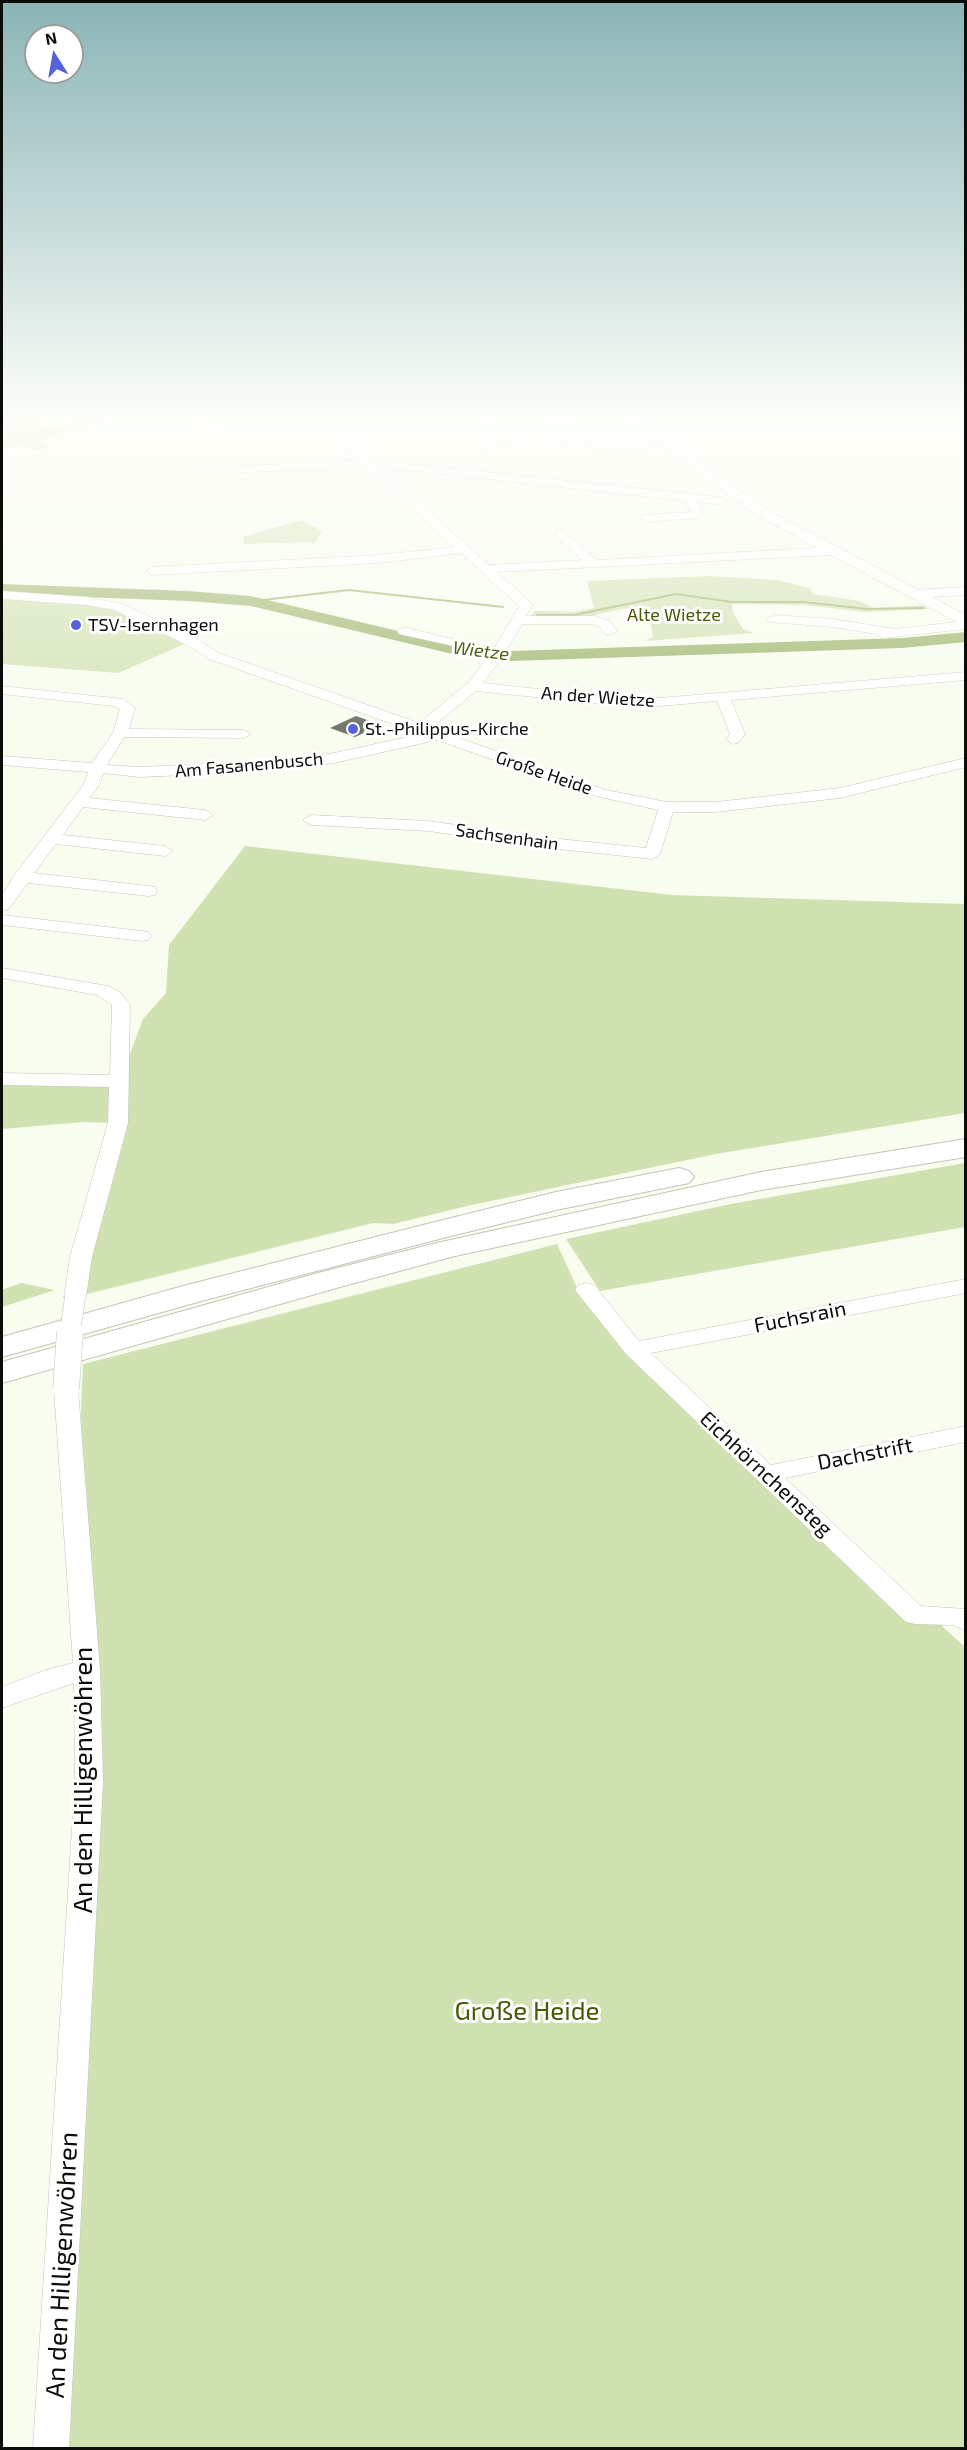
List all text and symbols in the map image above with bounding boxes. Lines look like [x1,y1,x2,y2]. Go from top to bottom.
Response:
north arrow [24,24,84,84]
text: N [43,27,58,48]
park label: Alte Wietze [627,604,721,626]
place label: TSV-Isernhagen [88,614,219,636]
marker: TSV-Isernhagen [69,618,83,632]
water label: Wietze [452,637,510,665]
street label: An der Wietze [541,682,655,712]
place label: St.-Philippus-Kirche [365,718,529,740]
marker: St.-Philippus-Kirche [346,722,360,736]
street label: Große Heide [493,746,595,800]
street label: Am Fasanenbusch [174,748,324,782]
street label: Sachsenhain [454,819,560,855]
street label: Fuchsrain [752,1296,848,1338]
street label: Eichhörnchensteg [695,1406,837,1542]
street label: Dachstrift [815,1432,915,1476]
street label: An den Hilligenwöhren [67,1647,99,1913]
park label: Große Heide [454,1995,600,2027]
street label: An den Hilligenwöhren [39,2131,85,2399]

